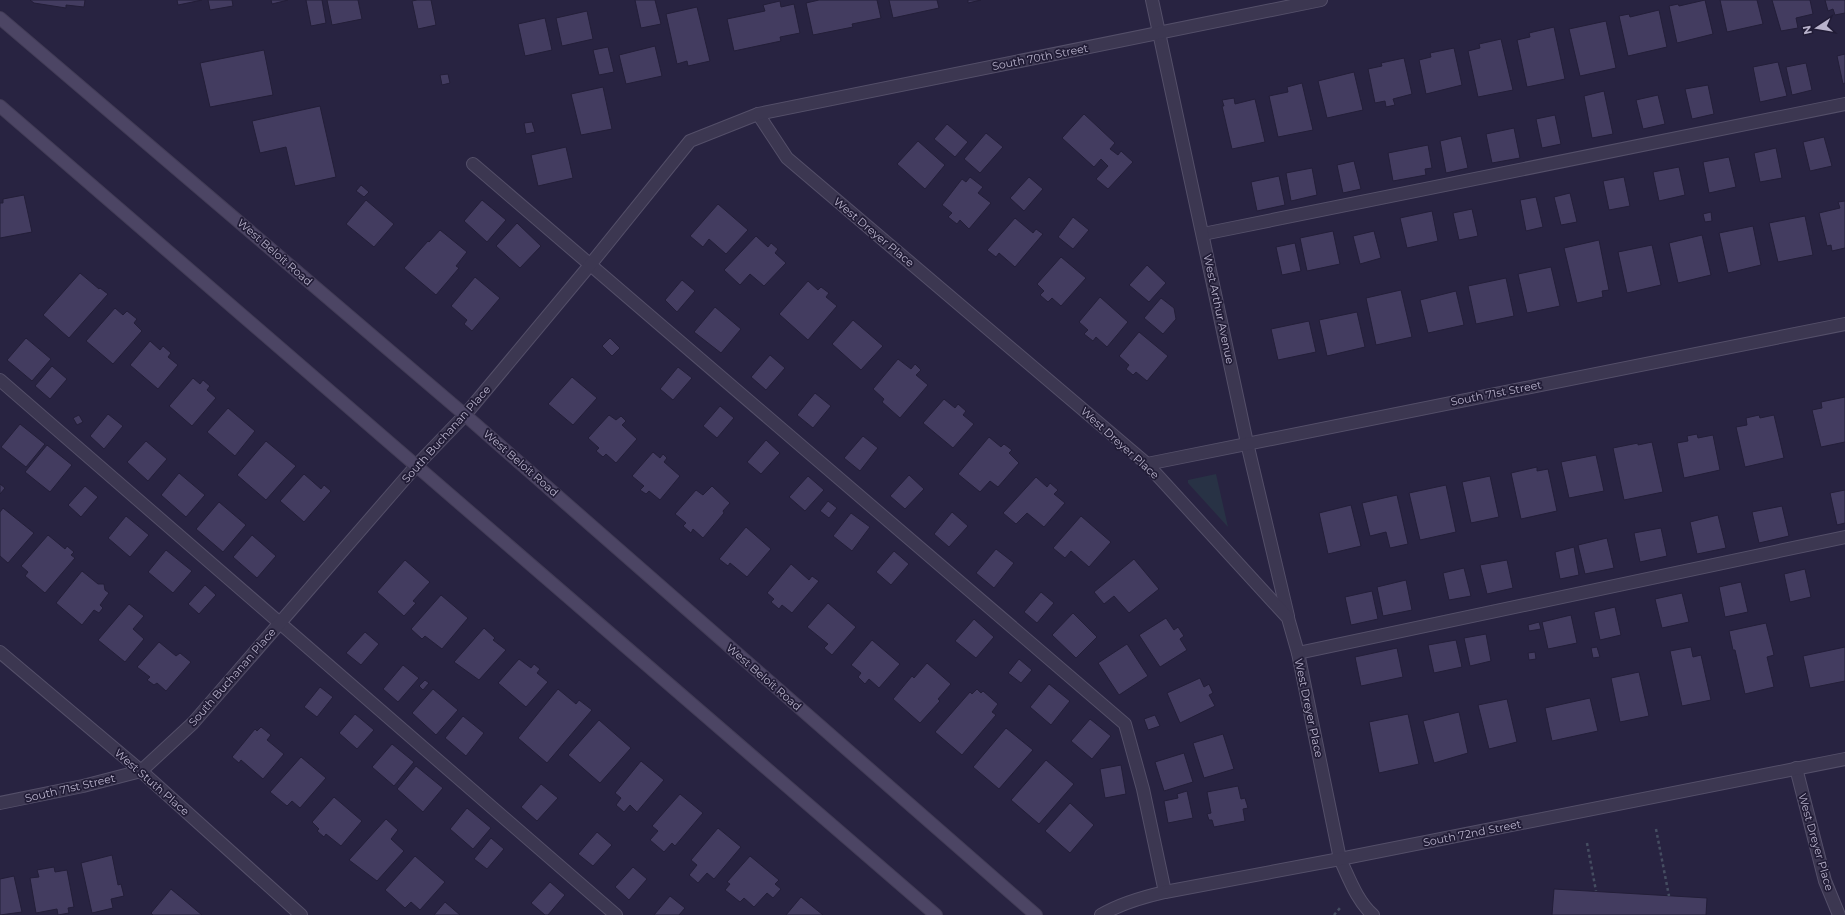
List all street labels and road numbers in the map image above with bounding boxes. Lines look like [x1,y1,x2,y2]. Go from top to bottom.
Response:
street label: South 70th Street [991,41,1090,73]
street label: West Dreyer Place [831,194,917,270]
street label: West Beloit Road [235,216,315,288]
street label: West Arthur Avenue [1201,253,1238,365]
street label: South 71st Street [1449,377,1543,409]
street label: South Buchanan Place [399,382,494,485]
street label: West Dreyer Place [1078,404,1162,482]
street label: West Beloit Road [481,427,561,499]
street label: South Buchanan Place [185,625,279,729]
street label: West Beloit Road [724,641,804,713]
street label: West Dreyer Place [1292,657,1326,759]
street label: West Stuth Place [112,746,193,818]
street label: South 71st Street [23,771,117,805]
street label: West Dreyer Place [1795,792,1837,893]
street label: South 72nd Street [1422,817,1523,849]

